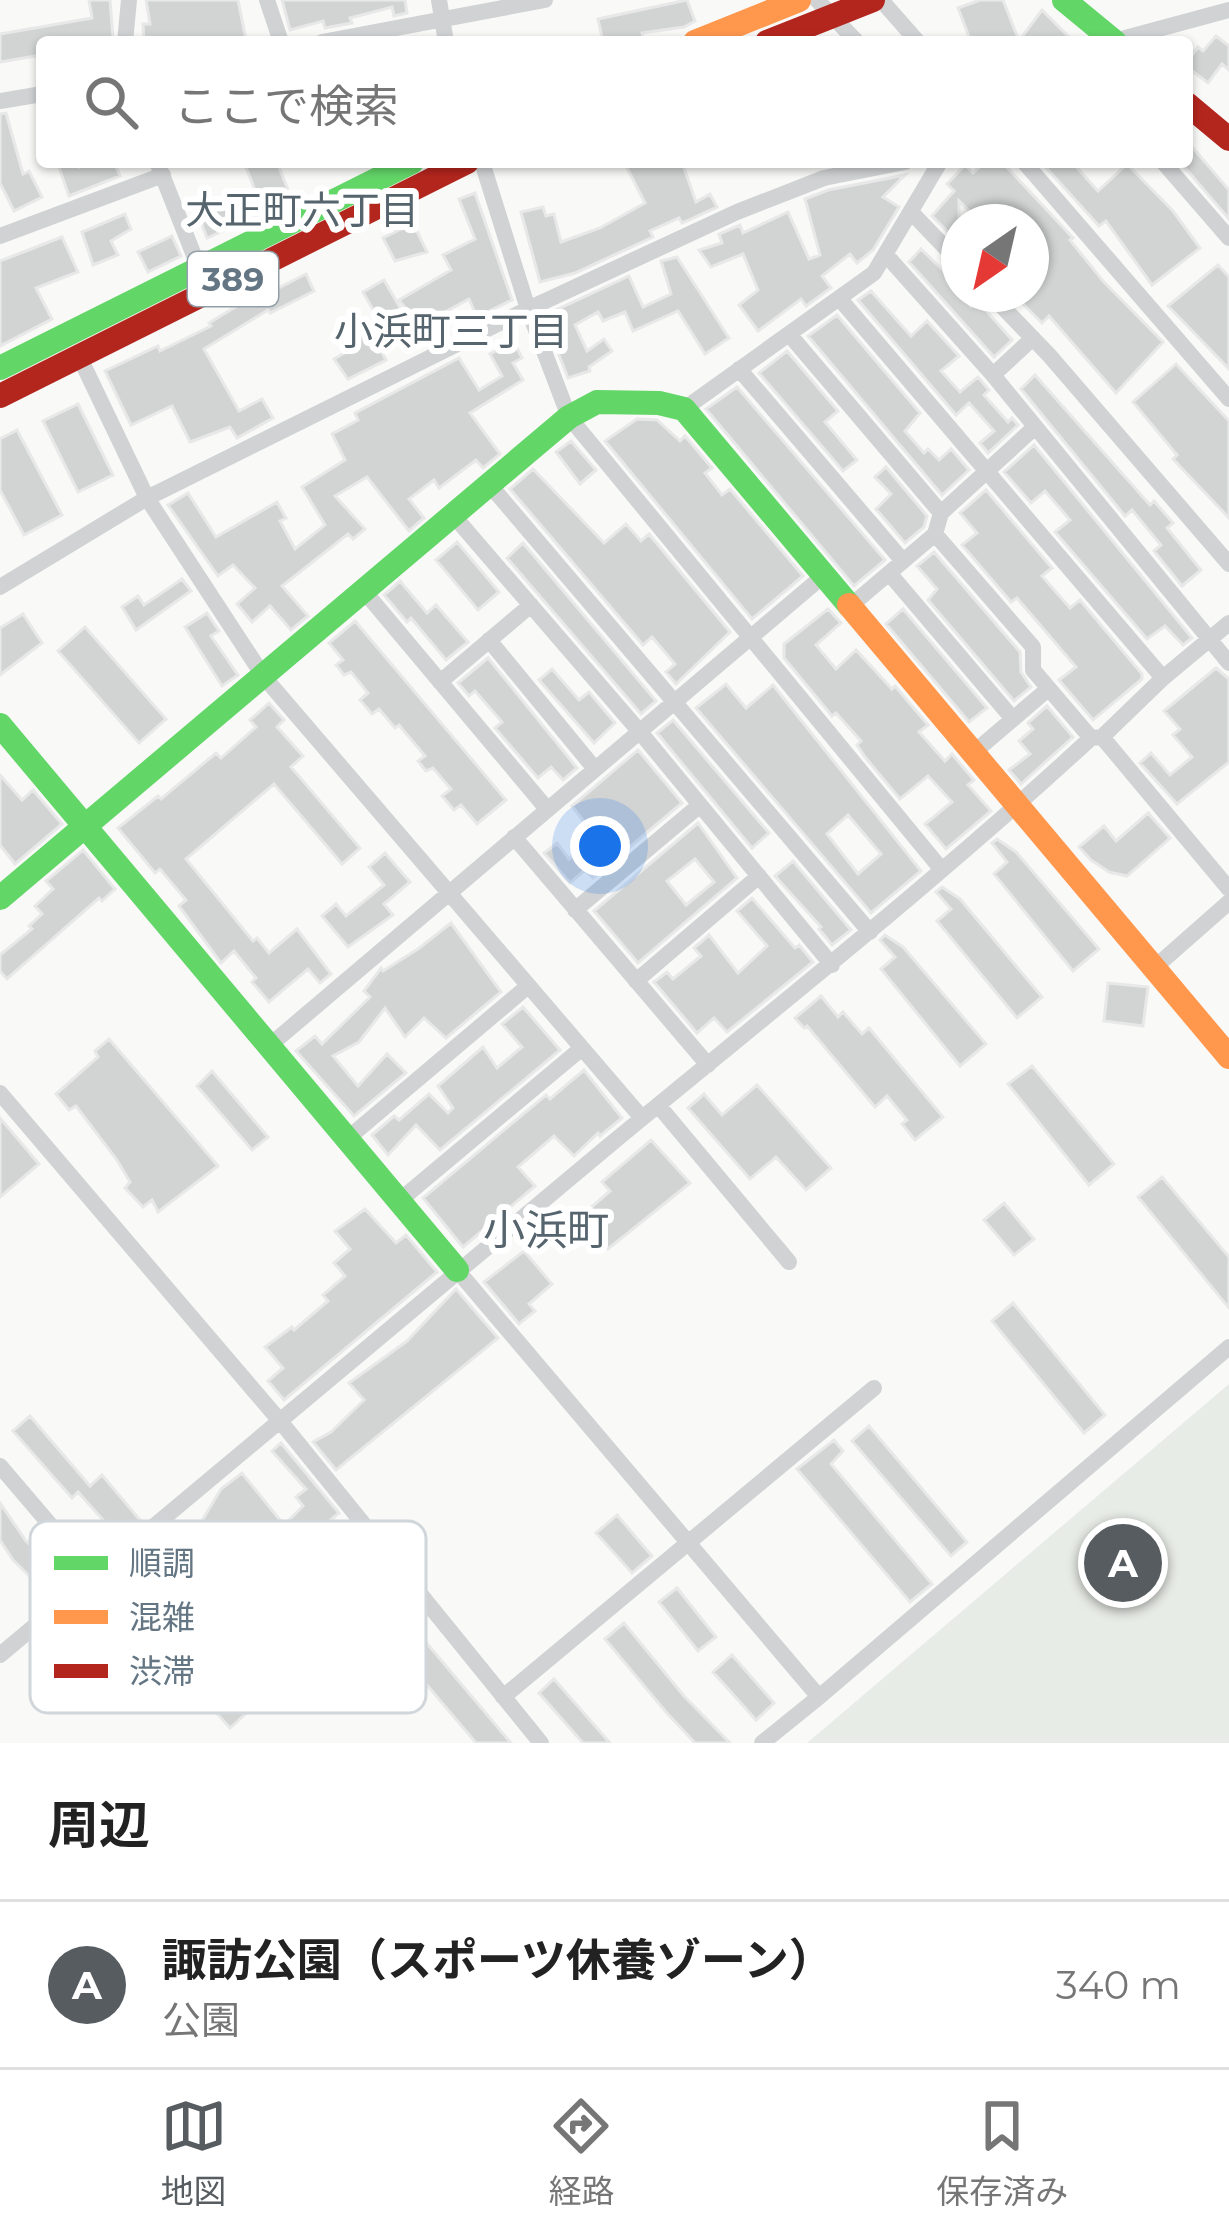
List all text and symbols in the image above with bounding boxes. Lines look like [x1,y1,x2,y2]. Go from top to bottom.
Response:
search box [36,36,1193,168]
icon: search [78,69,144,135]
text: ここで検索 [174,78,399,133]
district label: 大正町六丁目 [185,186,419,234]
north arrow [941,204,1049,312]
road number: 389 [188,252,278,306]
district label: 小浜町三丁目 [334,307,568,355]
your location [570,816,630,876]
district label: 小浜町 [483,1204,609,1256]
pin: A [1084,1518,1162,1608]
legend [30,1521,426,1713]
text: 順調 [129,1543,195,1583]
text: 混雑 [129,1597,195,1637]
text: 渋滞 [129,1651,195,1691]
text: 周辺 [48,1794,150,1856]
text: 諏訪公園（スポーツ休養ゾーン） [162,1932,834,1987]
text: A [72,1961,102,2009]
text: 340 m [1056,1961,1181,2009]
text: 公園 [162,1996,240,2044]
tab: 地図 [161,2093,227,2213]
tab: 経路 [548,2093,614,2213]
tab: 保存済み [936,2093,1068,2213]

